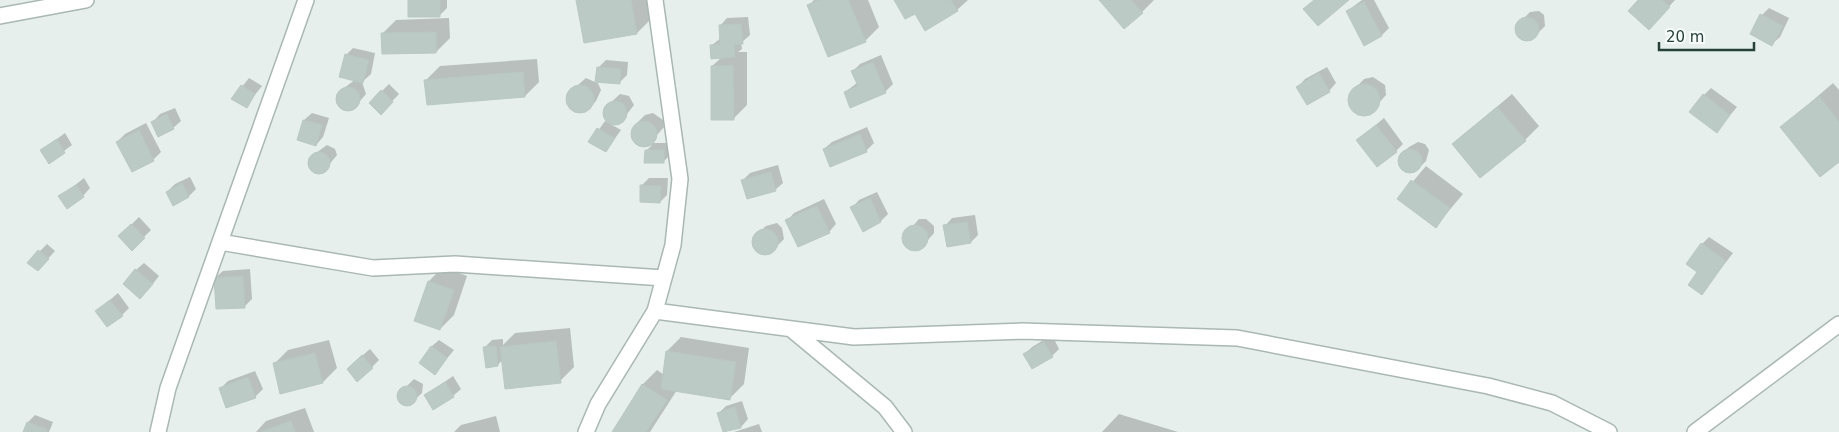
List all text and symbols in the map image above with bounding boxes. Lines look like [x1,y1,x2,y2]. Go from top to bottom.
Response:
scale bar [1659,20,1754,52]
text: 20 m [1666,28,1704,46]

